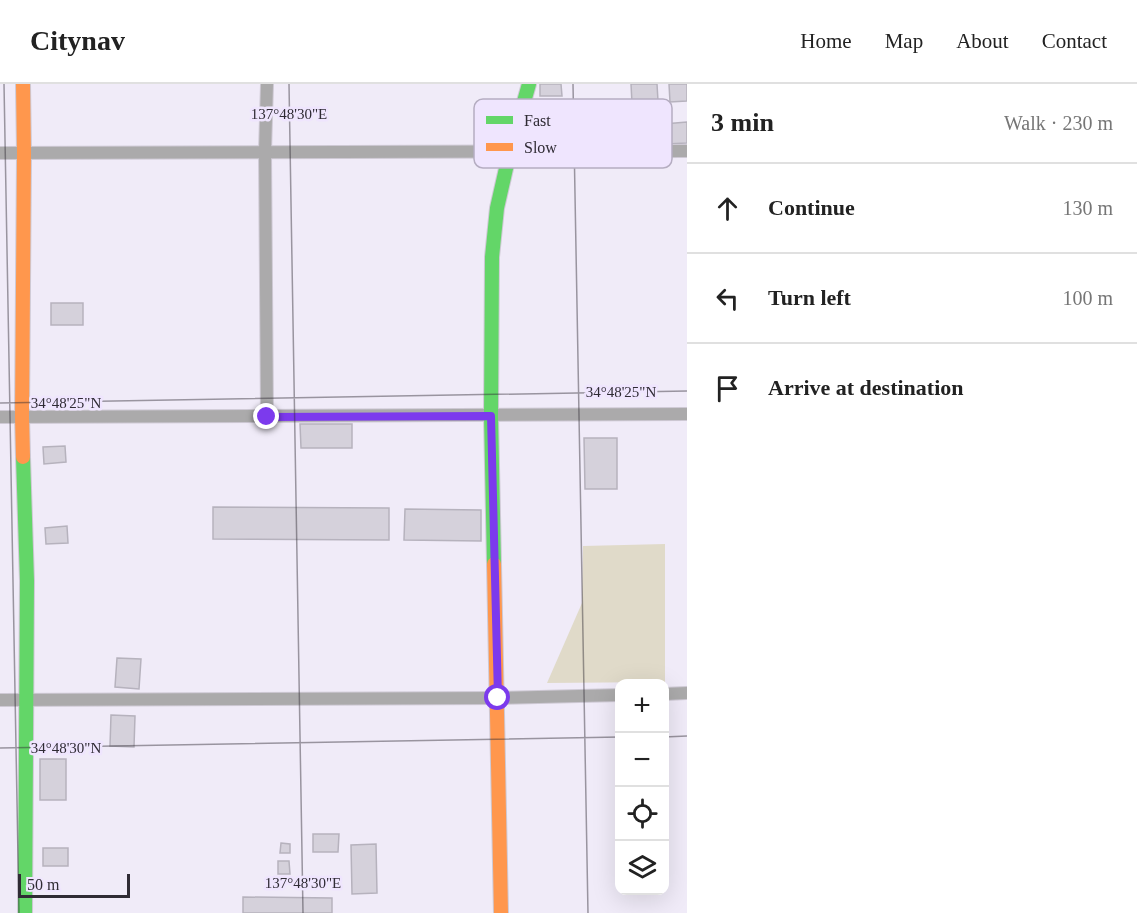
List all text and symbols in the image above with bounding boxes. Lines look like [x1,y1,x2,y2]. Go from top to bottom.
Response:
text: Citynav [30,25,125,56]
text: Home [800,29,852,53]
text: Map [885,29,923,53]
text: About [956,29,1009,53]
text: Contact [1042,29,1107,53]
legend [474,99,672,168]
text: 137°48'30"E [251,106,327,122]
text: 3 min [711,108,774,137]
text: Fast [524,112,551,129]
text: Walk · 230 m [1004,112,1113,134]
text: Slow [524,139,557,156]
icon: ahead [711,192,744,225]
text: Continue [768,195,855,220]
text: 130 m [1062,197,1113,219]
icon: left [711,282,744,315]
text: Turn left [768,285,851,310]
text: 100 m [1062,287,1113,309]
icon: arrive [711,372,744,405]
text: Arrive at destination [768,375,964,400]
text: 34°48'25"N [586,384,656,400]
text: 34°48'25"N [31,395,101,411]
route end [253,403,279,429]
map controls [615,679,669,895]
button: + [615,679,669,733]
route start [484,684,510,710]
button: − [615,733,669,787]
text: 34°48'30"N [31,740,101,756]
button: locate [615,787,669,841]
button: layers [615,841,669,895]
scale bar [18,871,130,898]
text: 137°48'30"E [265,875,341,891]
text: 50 m [27,876,59,893]

